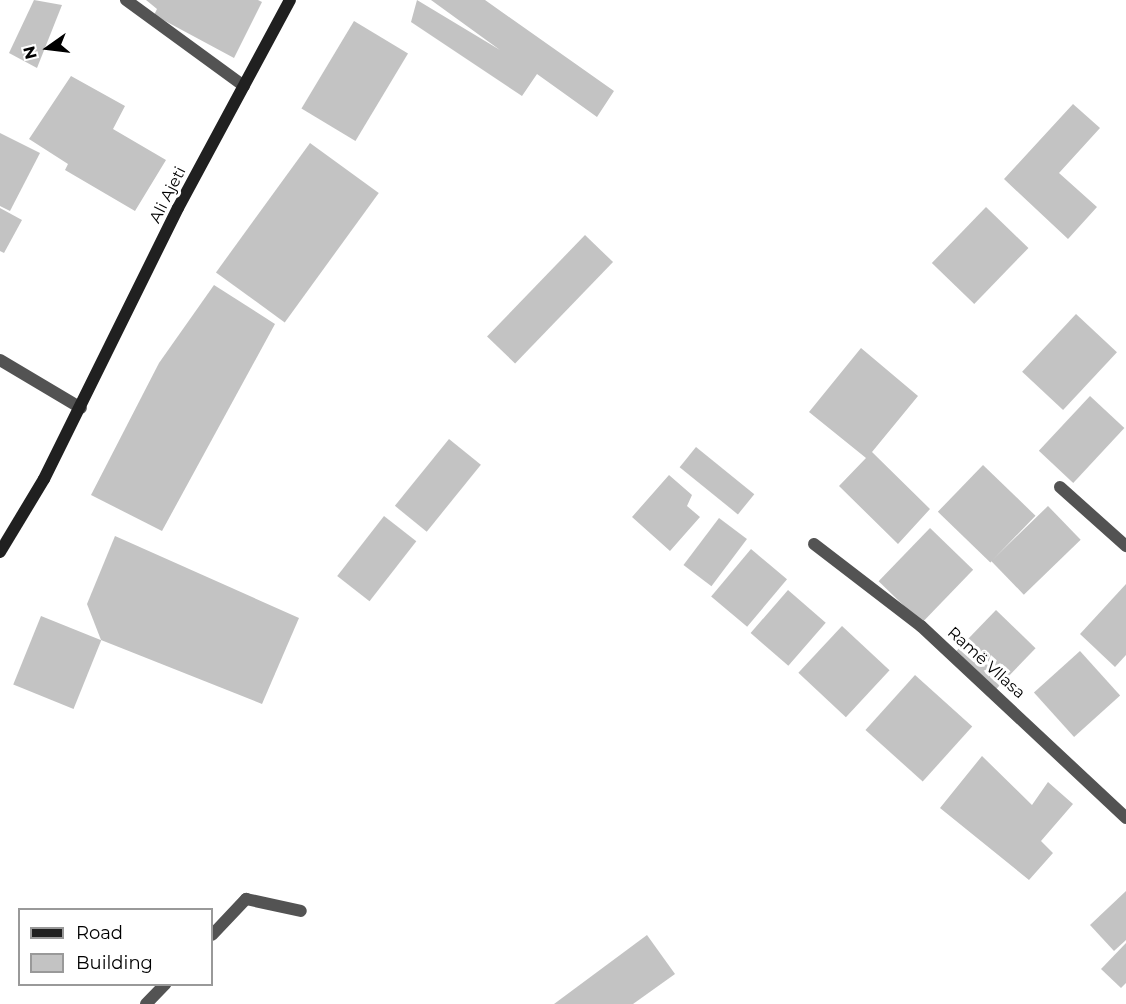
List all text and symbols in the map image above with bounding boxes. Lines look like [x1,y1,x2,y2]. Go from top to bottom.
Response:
north arrow [18,18,78,78]
text: N [19,44,41,61]
street label: Ali Ajeti [146,164,190,226]
street label: Ramë Vllasa [943,623,1029,703]
legend [18,908,213,986]
text: Road [76,922,123,944]
text: Building [76,952,153,974]

